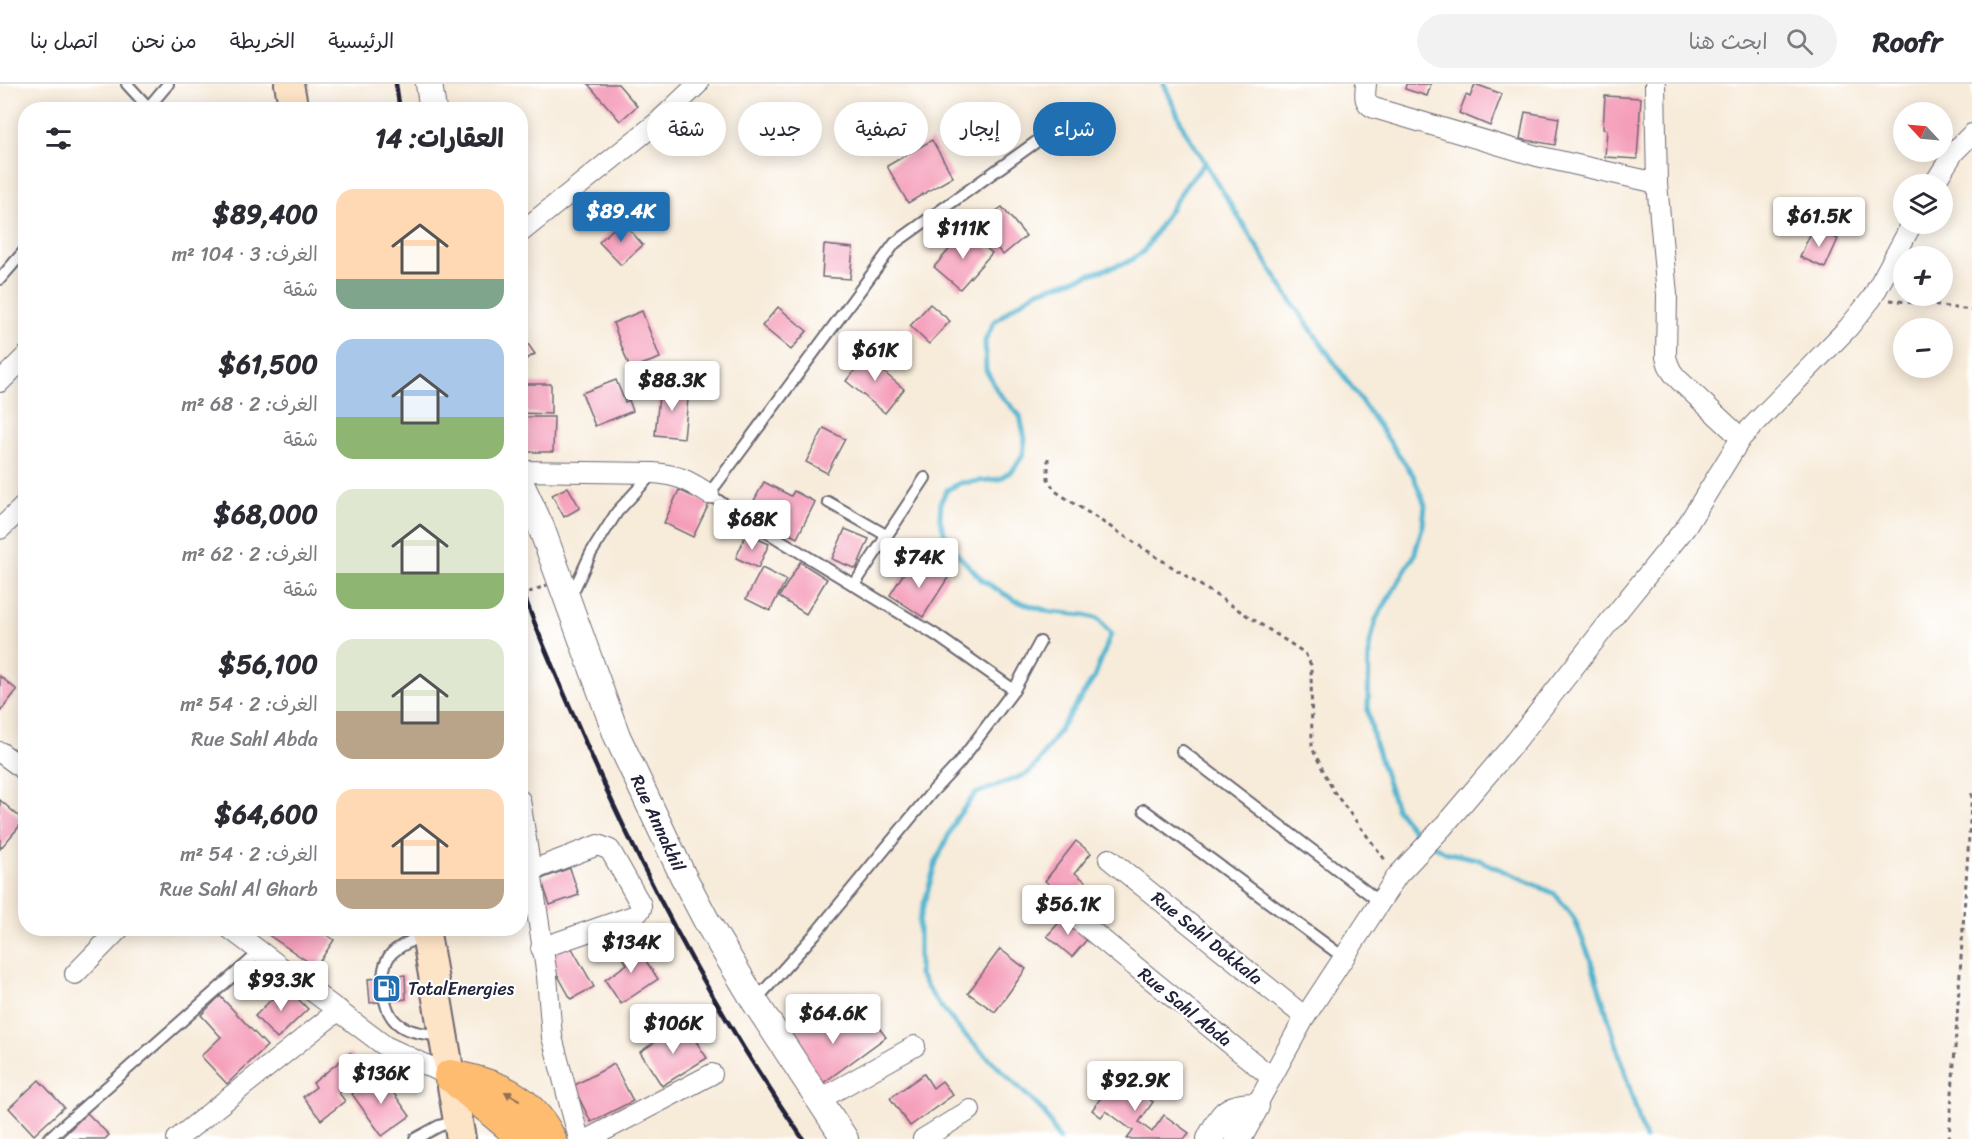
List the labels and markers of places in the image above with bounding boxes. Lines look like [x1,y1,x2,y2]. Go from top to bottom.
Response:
pin: $89.4K [572,192,670,243]
pin: $61.5K [1770,197,1868,248]
pin: $111K [921,209,1005,260]
pin: $61K [839,331,911,382]
pin: $88.3K [623,361,721,412]
pin: $68K [716,500,788,551]
pin: $74K [883,538,955,589]
pin: $56.1K [1019,885,1117,936]
pin: $134K [589,923,673,974]
pin: $93.3K [232,961,330,1012]
fuel station icon: TotalEnergies [371,973,403,1005]
place label: TotalEnergies [408,973,515,1005]
pin: $64.6K [784,994,882,1045]
pin: $106K [631,1004,715,1055]
pin: $136K [339,1054,423,1105]
pin: $92.9K [1086,1061,1184,1112]

